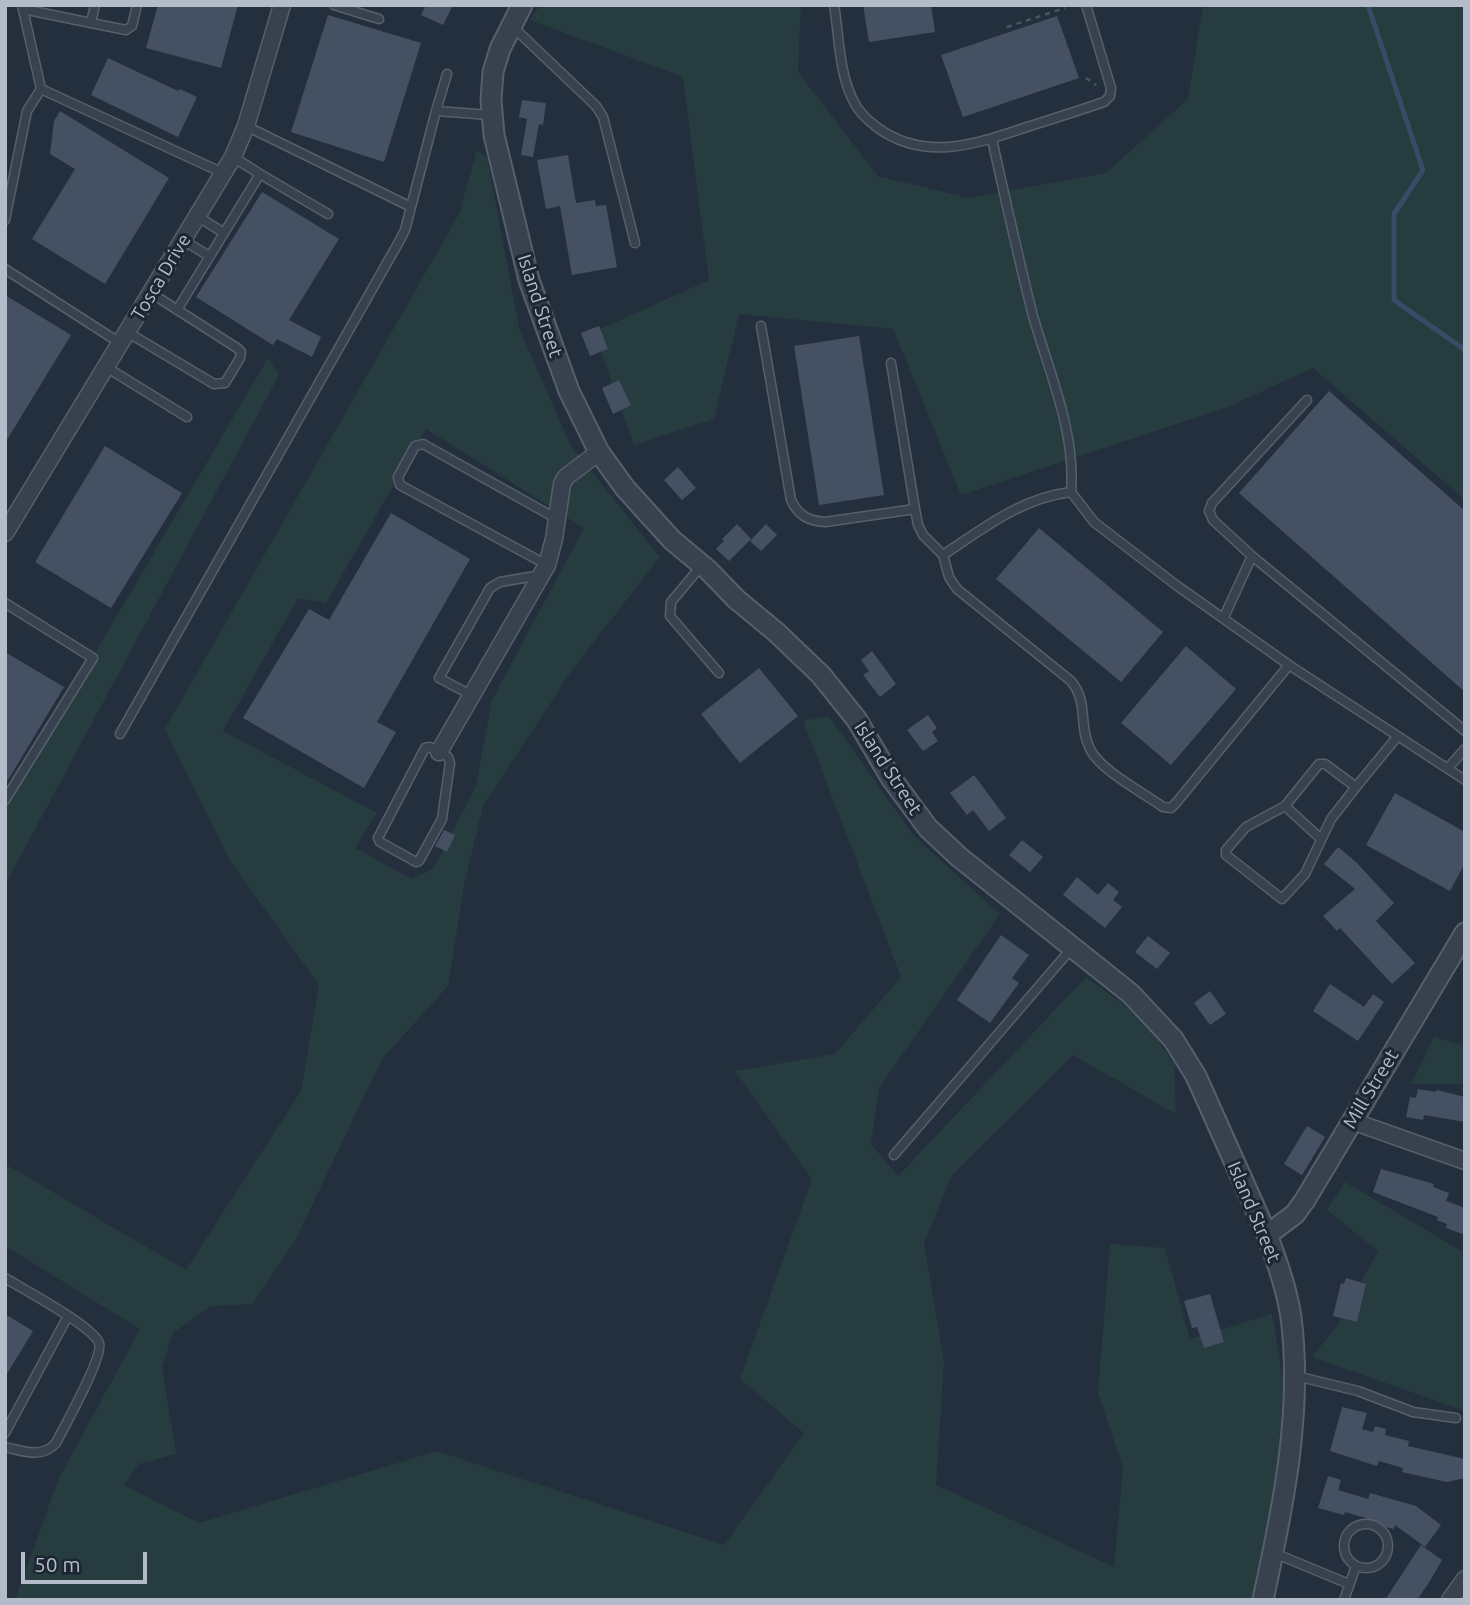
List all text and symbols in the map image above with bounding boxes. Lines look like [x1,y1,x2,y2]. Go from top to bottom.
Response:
street label: Tosca Drive [126,230,196,324]
street label: Island Street [513,251,567,361]
street label: Island Street [849,717,927,819]
street label: Mill Street [1338,1045,1404,1133]
street label: Island Street [1223,1158,1285,1266]
scale bar [24,1538,150,1582]
text: 50 m [34,1552,81,1576]

